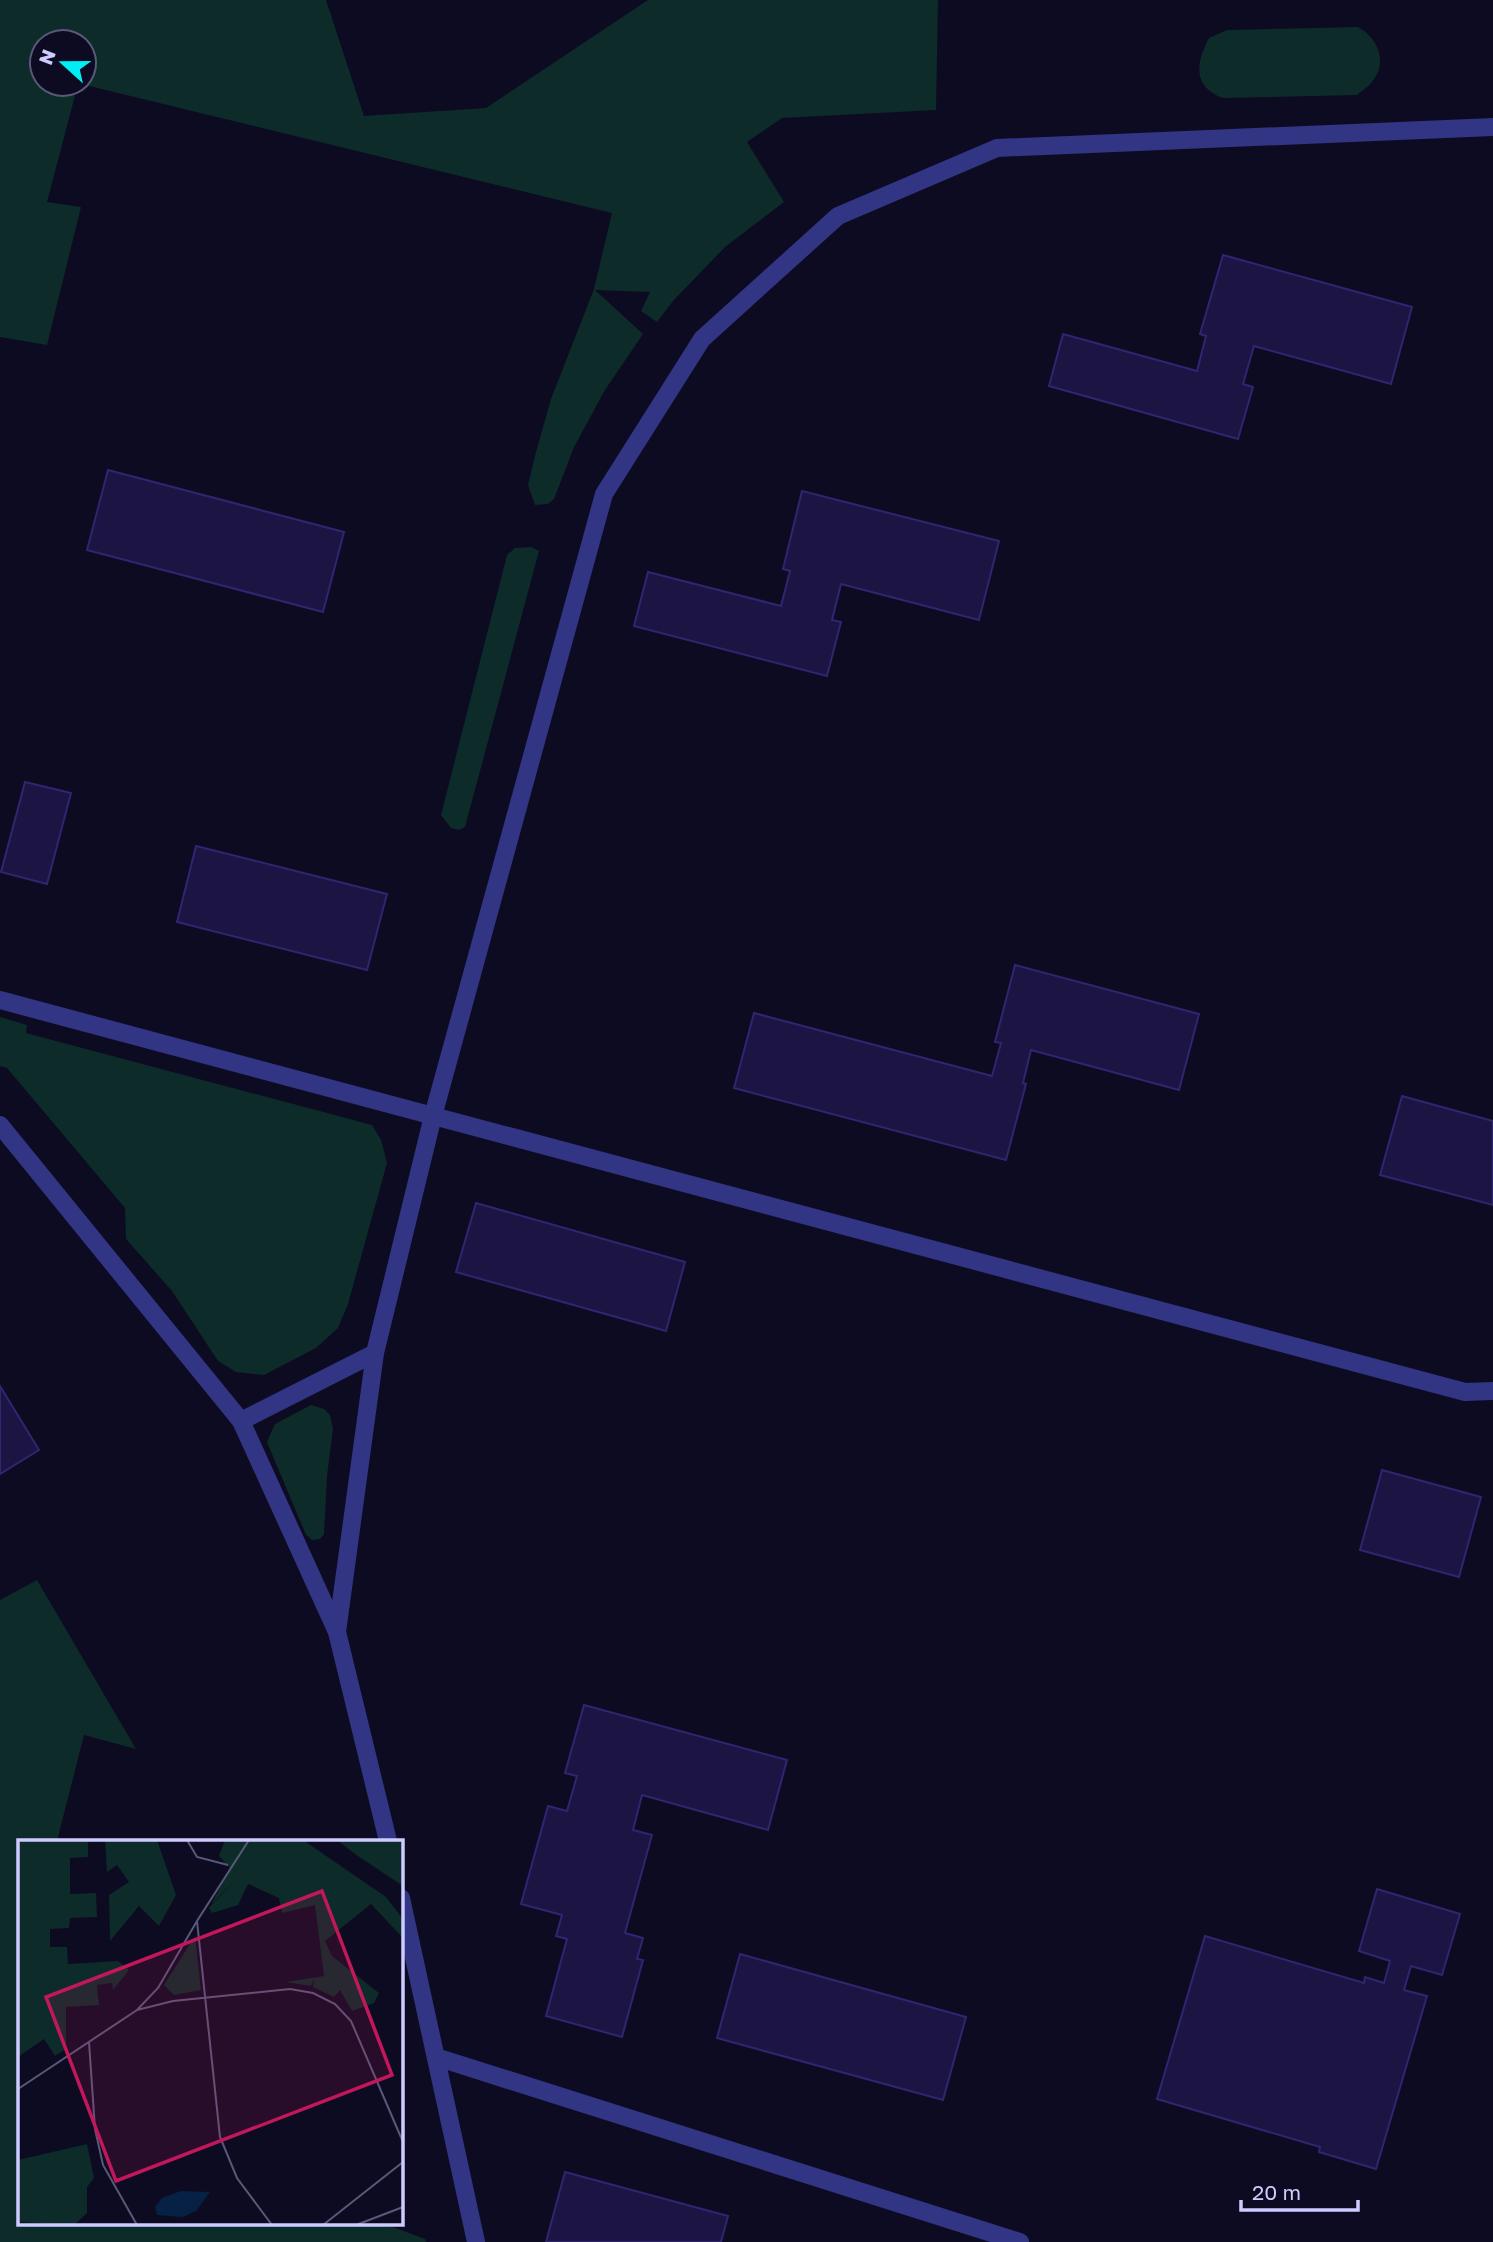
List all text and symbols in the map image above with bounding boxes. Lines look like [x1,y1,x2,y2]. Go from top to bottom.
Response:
north arrow [28,28,98,98]
text: N [33,46,60,68]
inset map [18,1840,402,2224]
scale bar [1241,2168,1358,2212]
text: 20 m [1252,2179,1301,2205]

